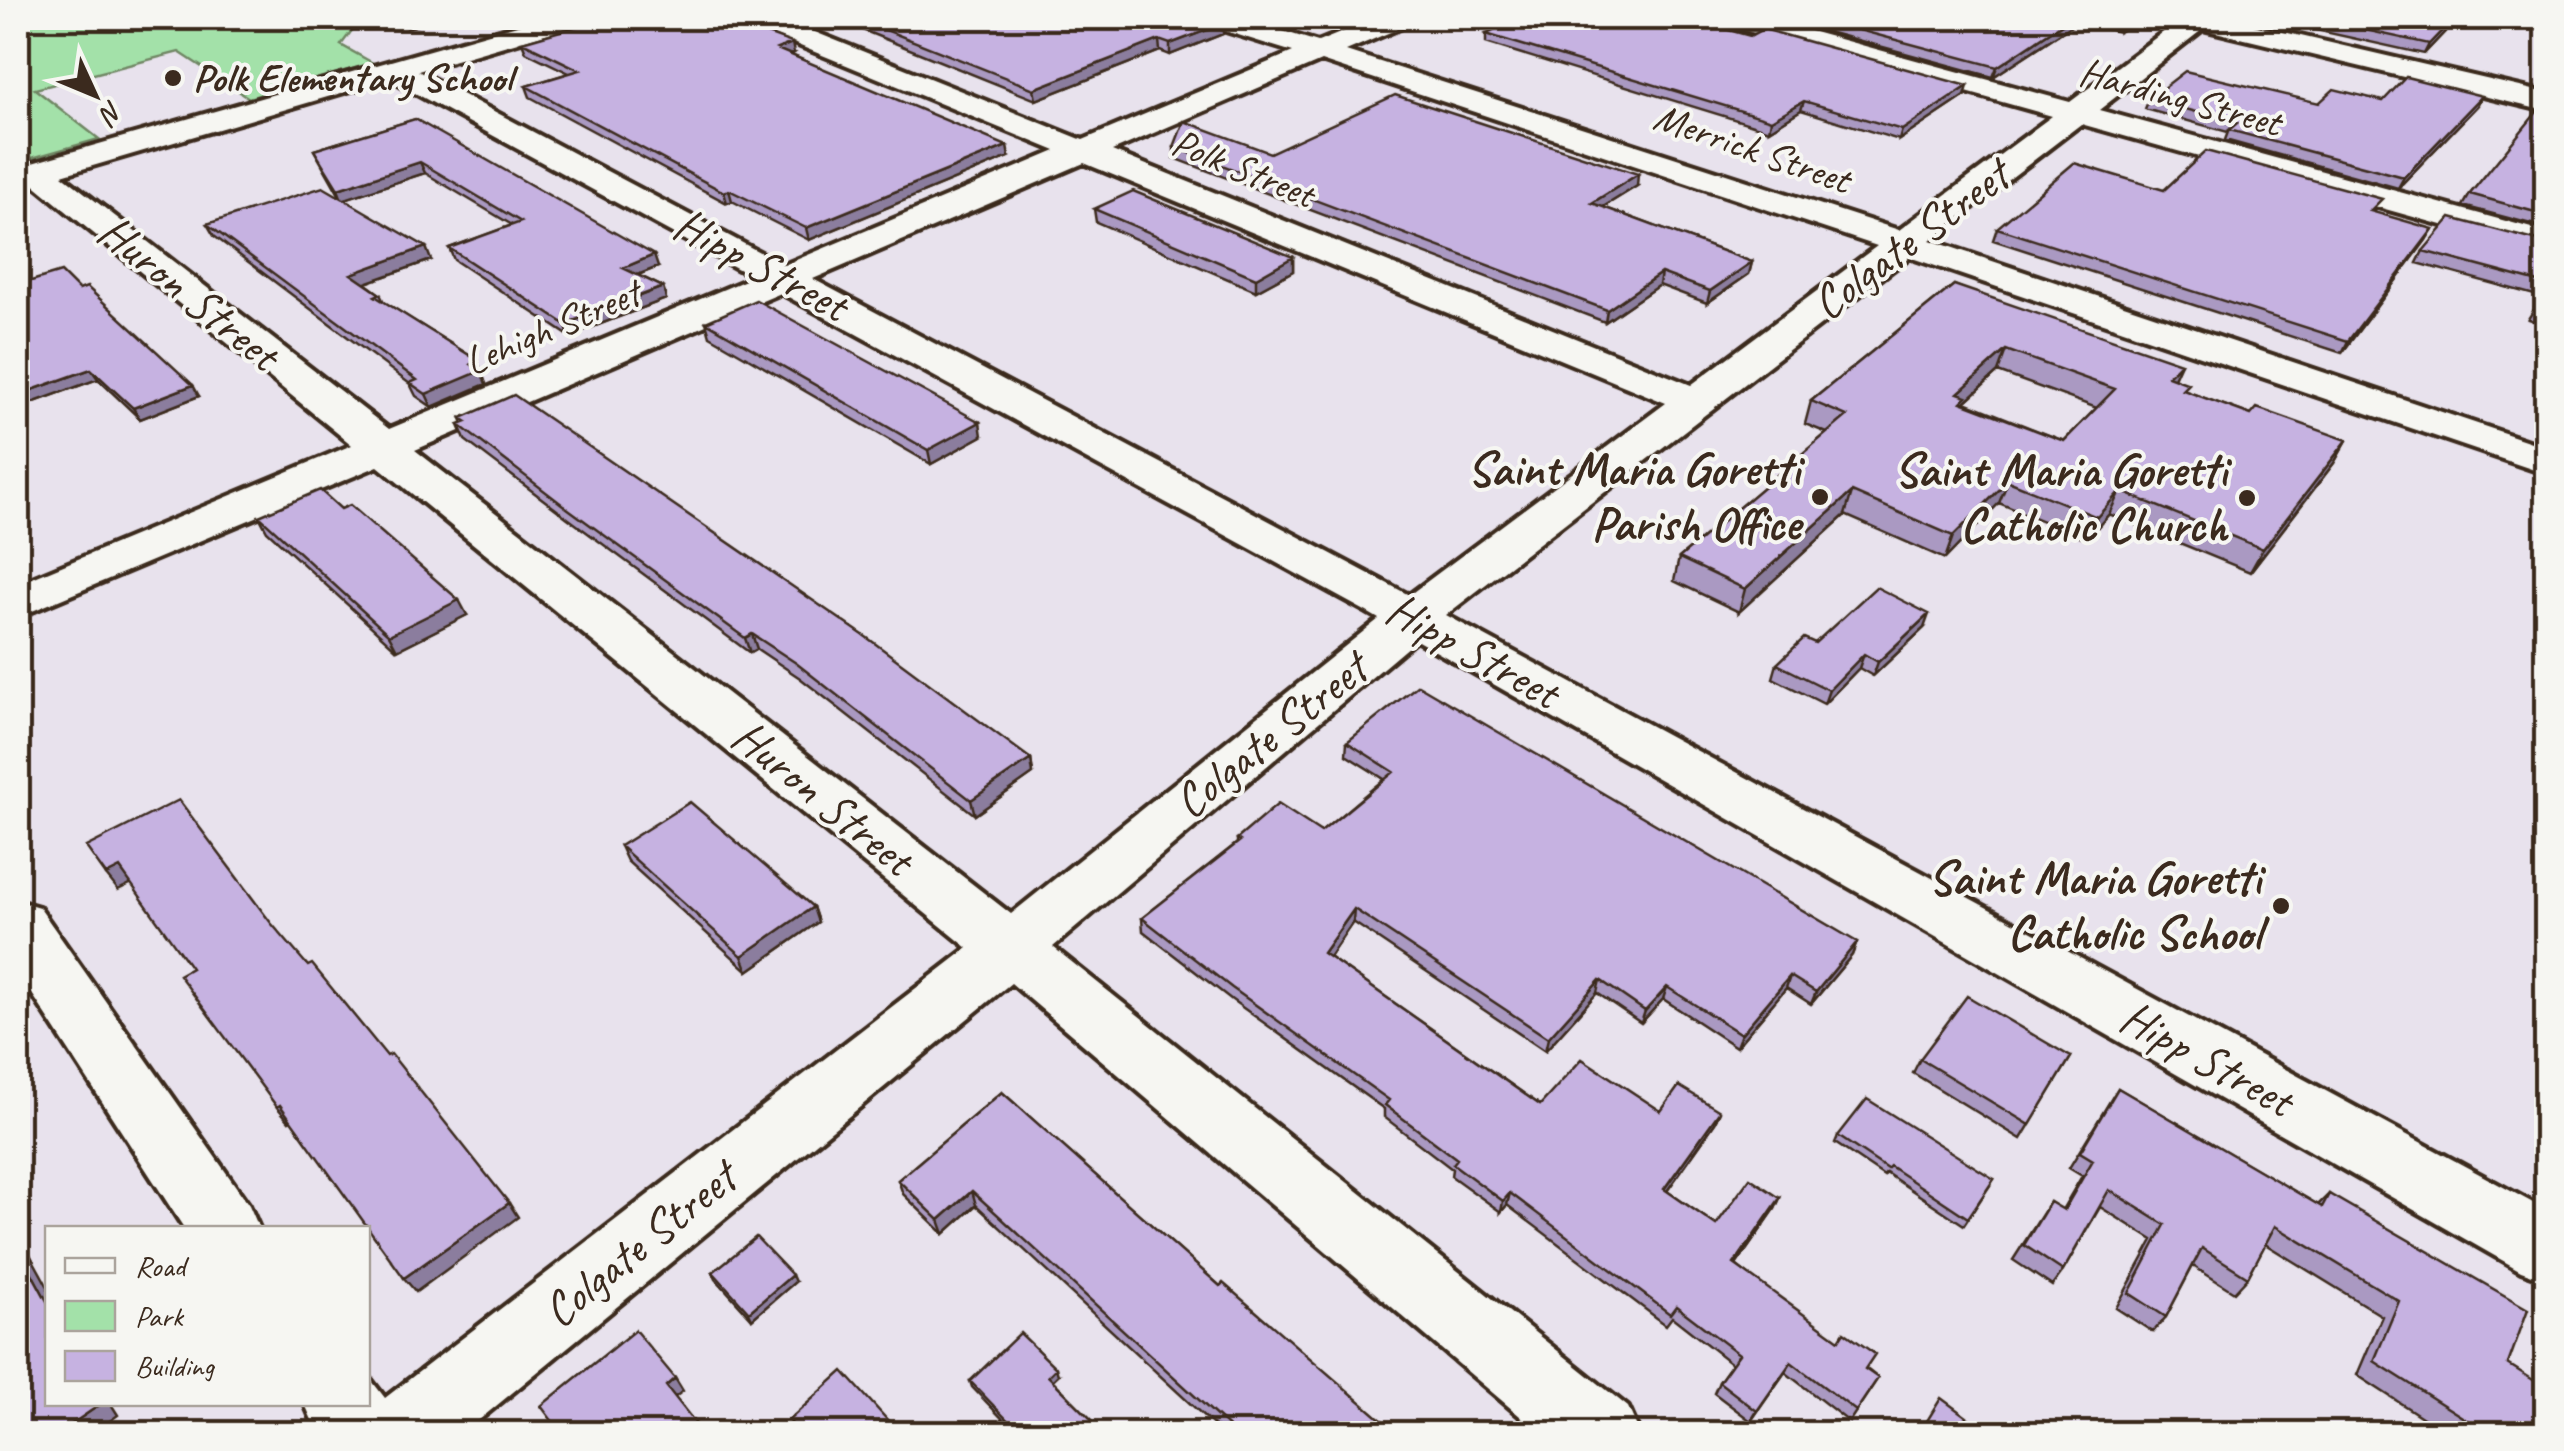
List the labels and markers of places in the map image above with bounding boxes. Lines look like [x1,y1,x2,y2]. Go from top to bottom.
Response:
place label: Polk Elementary School [193,53,519,103]
marker: Polk Elementary School [162,67,184,89]
place label: Saint Maria Goretti Parish Office [1467,439,1806,554]
place label: Saint Maria Goretti Catholic Church [1894,440,2233,555]
marker: Saint Maria Goretti Parish Office [1809,486,1831,508]
marker: Saint Maria Goretti Catholic Church [2236,487,2258,509]
place label: Saint Maria Goretti Catholic School [1928,848,2270,963]
marker: Saint Maria Goretti Catholic School [2270,895,2292,917]

